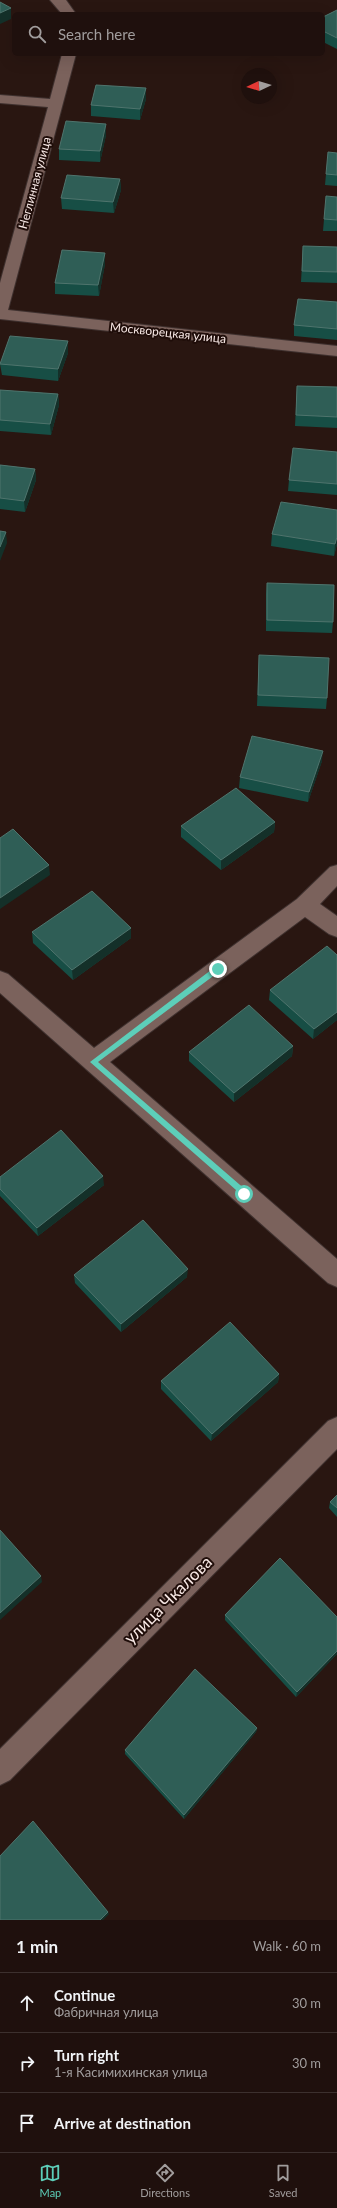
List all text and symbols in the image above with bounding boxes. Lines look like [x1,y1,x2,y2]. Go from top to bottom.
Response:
search box [12,12,325,56]
icon: search [26,23,48,45]
text: Search here [58,25,135,43]
north arrow [241,68,277,104]
street label: Неглинная улица [15,135,54,231]
street label: Москворецкая улица [109,319,227,346]
route end [209,960,227,978]
route start [235,1185,253,1203]
street label: улица Чкалова [119,1551,216,1648]
text: 1 min [16,1936,58,1957]
text: Walk · 60 m [253,1938,321,1954]
text: Continue [54,1986,115,2004]
icon: ahead [16,1992,38,2014]
text: 30 m [292,1995,321,2011]
text: Фабричная улица [54,2004,159,2020]
text: Turn right [54,2046,119,2064]
icon: right [16,2052,38,2074]
text: 30 m [292,2055,321,2071]
text: 1-я Касимихинская улица [54,2064,207,2080]
icon: arrive [16,2112,38,2134]
text: Arrive at destination [54,2114,191,2132]
tab: Map [39,2162,61,2199]
tab: Directions [140,2162,190,2199]
tab: Saved [269,2162,298,2199]

